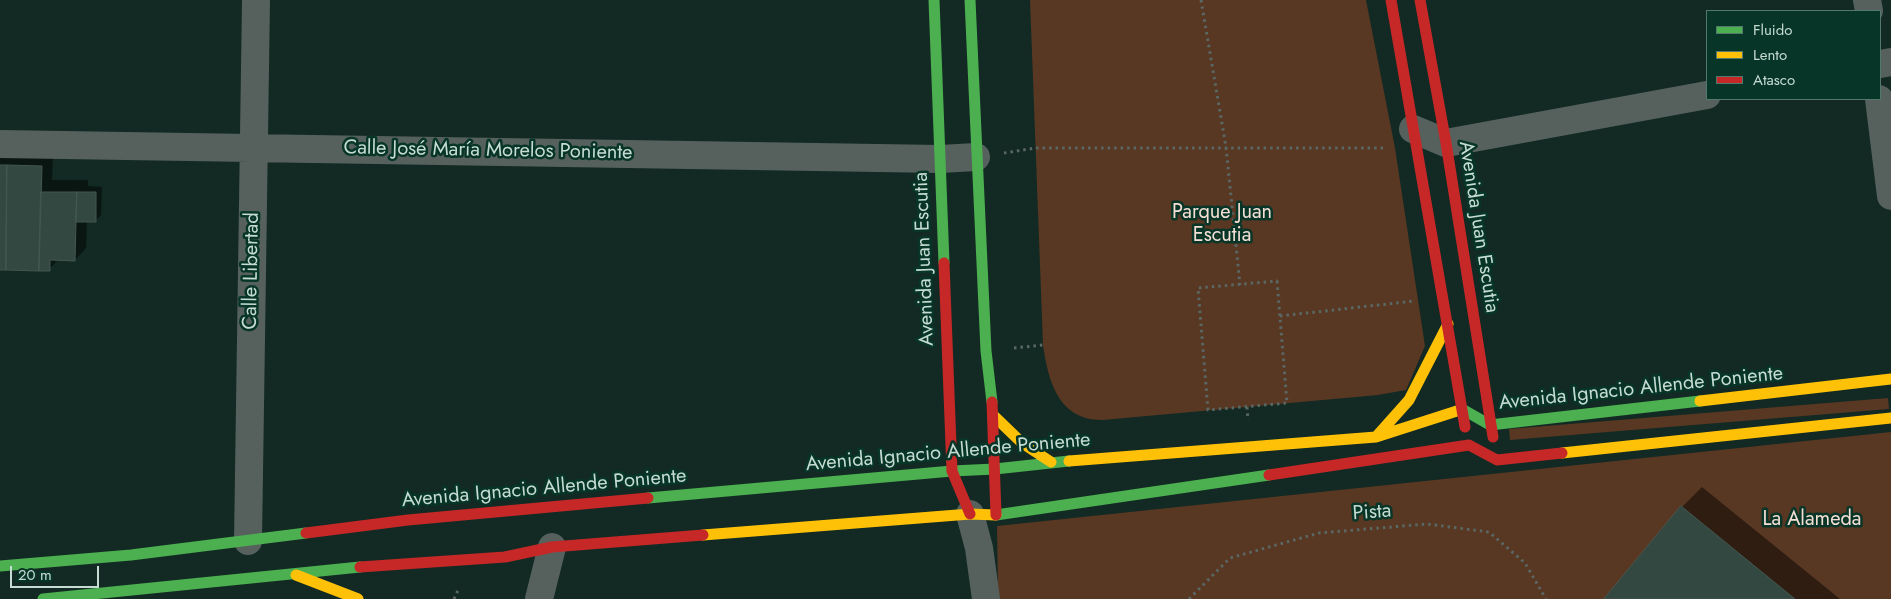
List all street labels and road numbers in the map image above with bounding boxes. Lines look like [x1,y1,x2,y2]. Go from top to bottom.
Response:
street label: Calle José María Morelos Poniente [343,136,633,166]
street label: Avenida Juan Escutia [1453,139,1503,315]
street label: Avenida Juan Escutia [910,172,940,346]
street label: Calle Libertad [239,212,265,330]
street label: Avenida Ignacio Allende Poniente [1498,362,1784,416]
street label: Avenida Ignacio Allende Poniente [805,429,1091,477]
street label: Avenida Ignacio Allende Poniente [401,465,687,513]
street label: Pista [1352,500,1392,526]

